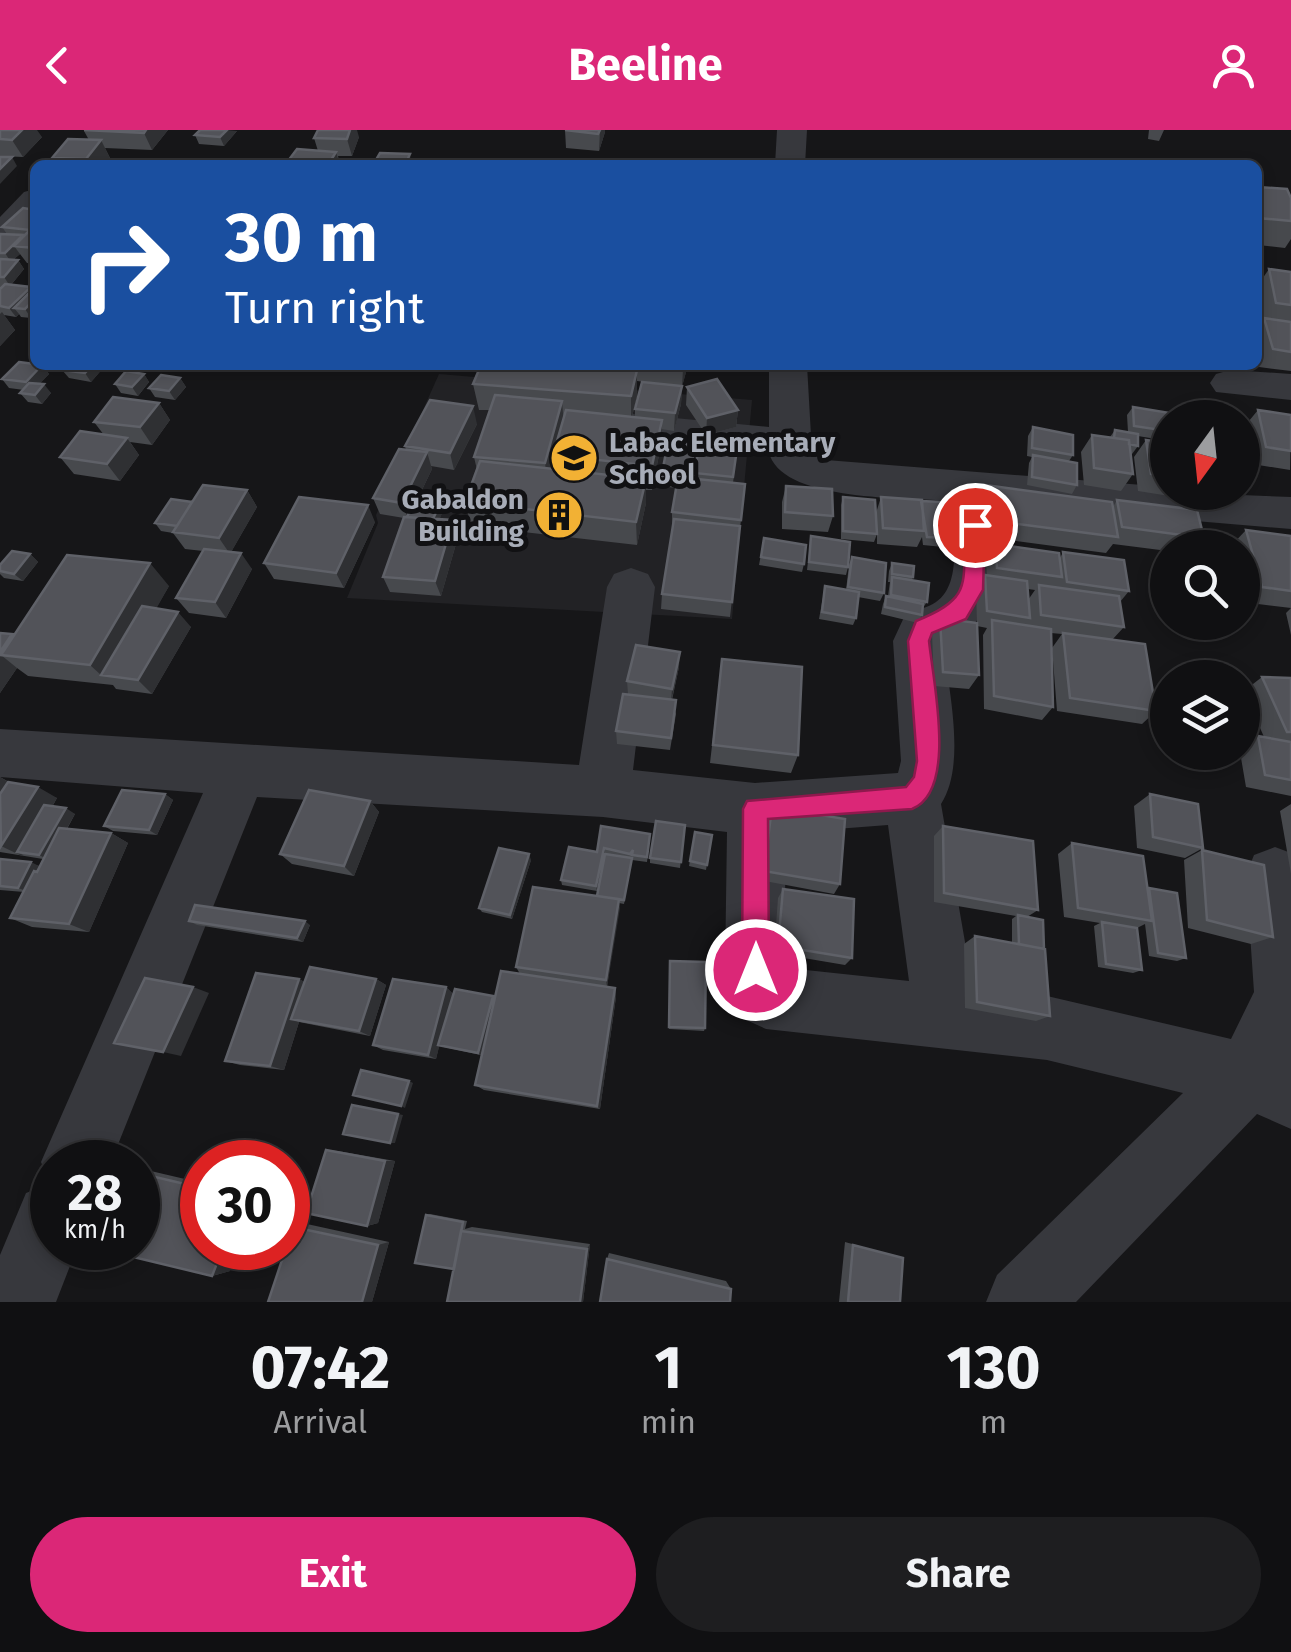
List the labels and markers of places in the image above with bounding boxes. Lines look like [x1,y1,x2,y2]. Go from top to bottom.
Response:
place label: Labac Elementary School [609,426,836,491]
school or university icon: Labac Elementary School [548,432,600,484]
place label: Gabaldon Building [402,483,525,548]
pin [933,483,1018,568]
building icon: Gabaldon Building [533,489,585,541]

